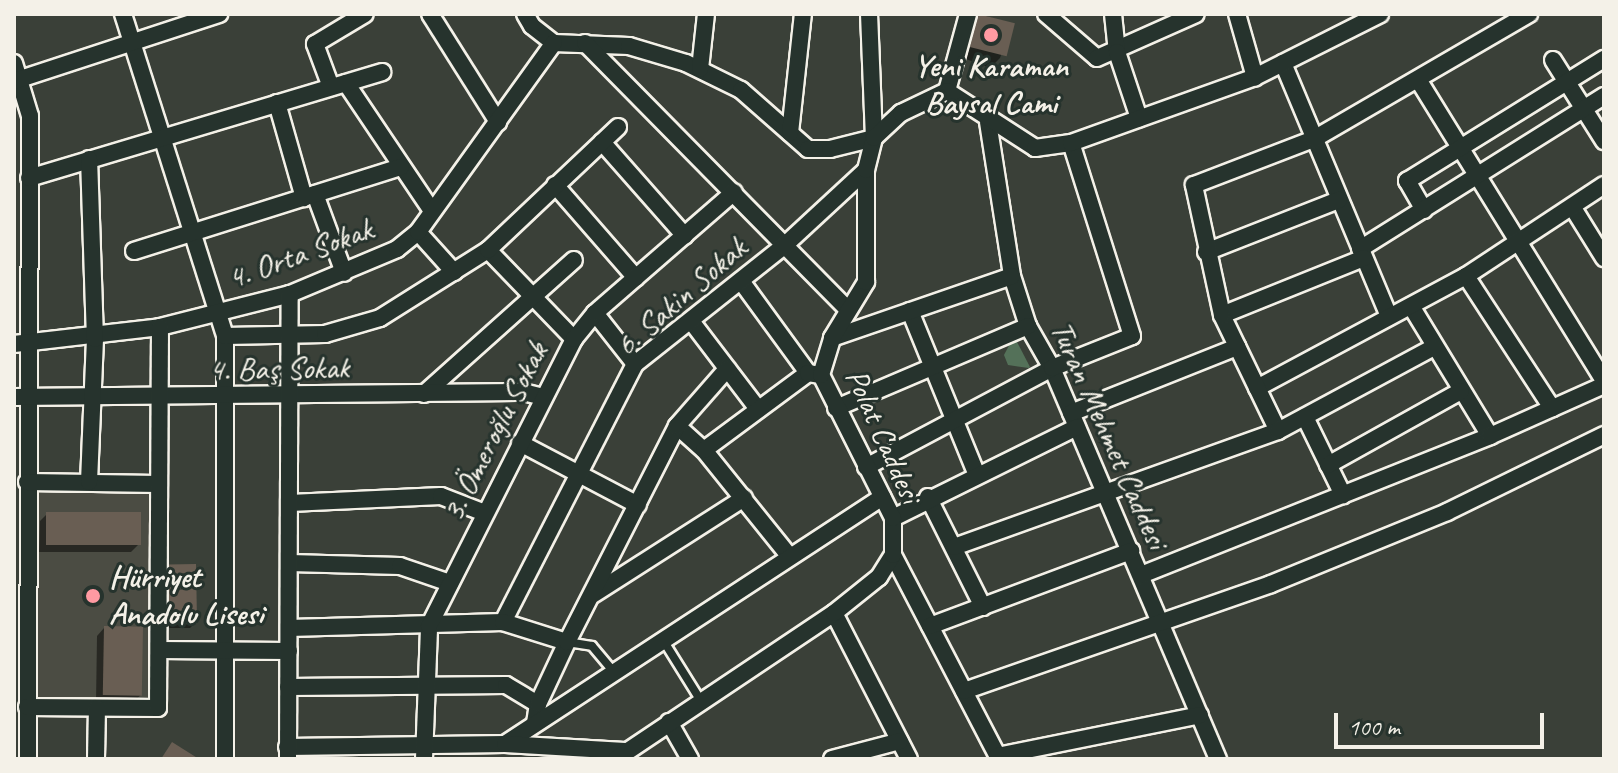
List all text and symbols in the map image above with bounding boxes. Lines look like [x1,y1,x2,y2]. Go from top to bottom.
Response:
marker: Yeni Karaman Baysal Cami [982,26,1000,44]
place label: Yeni Karaman Baysal Cami [913,48,1069,123]
street label: 4. Orta Sokak [223,210,377,298]
street label: 6. Sakin Sokak [608,230,754,364]
street label: Turan Mehmet Caddesi [1041,314,1177,556]
street label: 3. Ömeroğlu Sokak [434,337,556,527]
street label: 4. Baş Sokak [208,349,350,389]
street label: Polat Caddesi [836,363,930,509]
place label: Hürriyet Anadolu Lisesi [109,559,263,634]
marker: Hürriyet Anadolu Lisesi [84,587,102,605]
scale bar [1338,697,1548,747]
text: 100 m [1348,712,1400,742]

